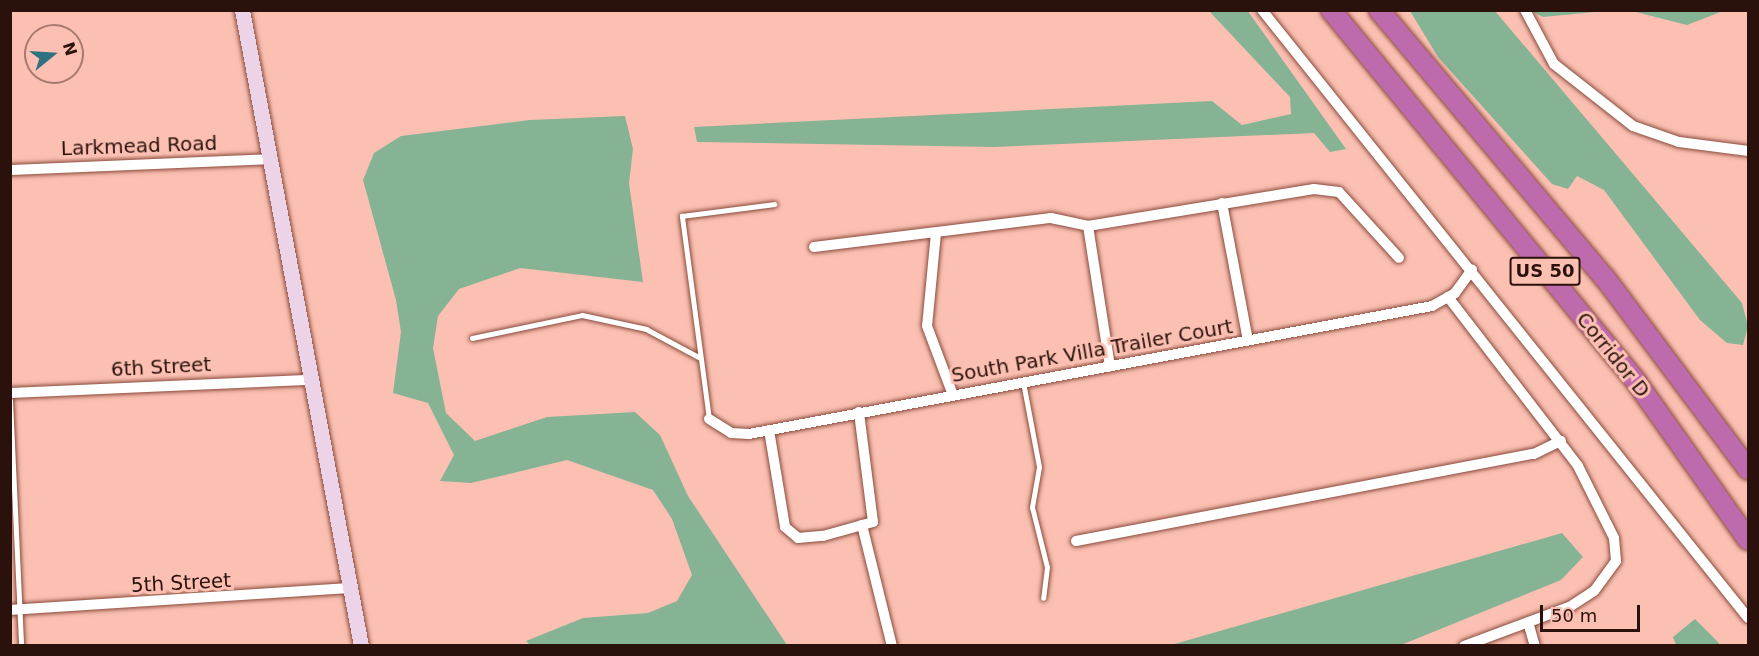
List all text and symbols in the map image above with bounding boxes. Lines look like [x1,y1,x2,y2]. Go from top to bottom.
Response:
north arrow [24,24,84,84]
text: N [59,40,81,58]
street label: Larkmead Road [60,131,218,161]
road number: US 50 [1509,256,1581,286]
street label: Corridor D [1571,308,1655,402]
street label: South Park Villa Trailer Court [949,314,1235,388]
street label: 6th Street [110,352,212,382]
street label: 5th Street [130,568,232,598]
scale bar [1543,593,1644,631]
text: 50 m [1551,605,1597,626]

